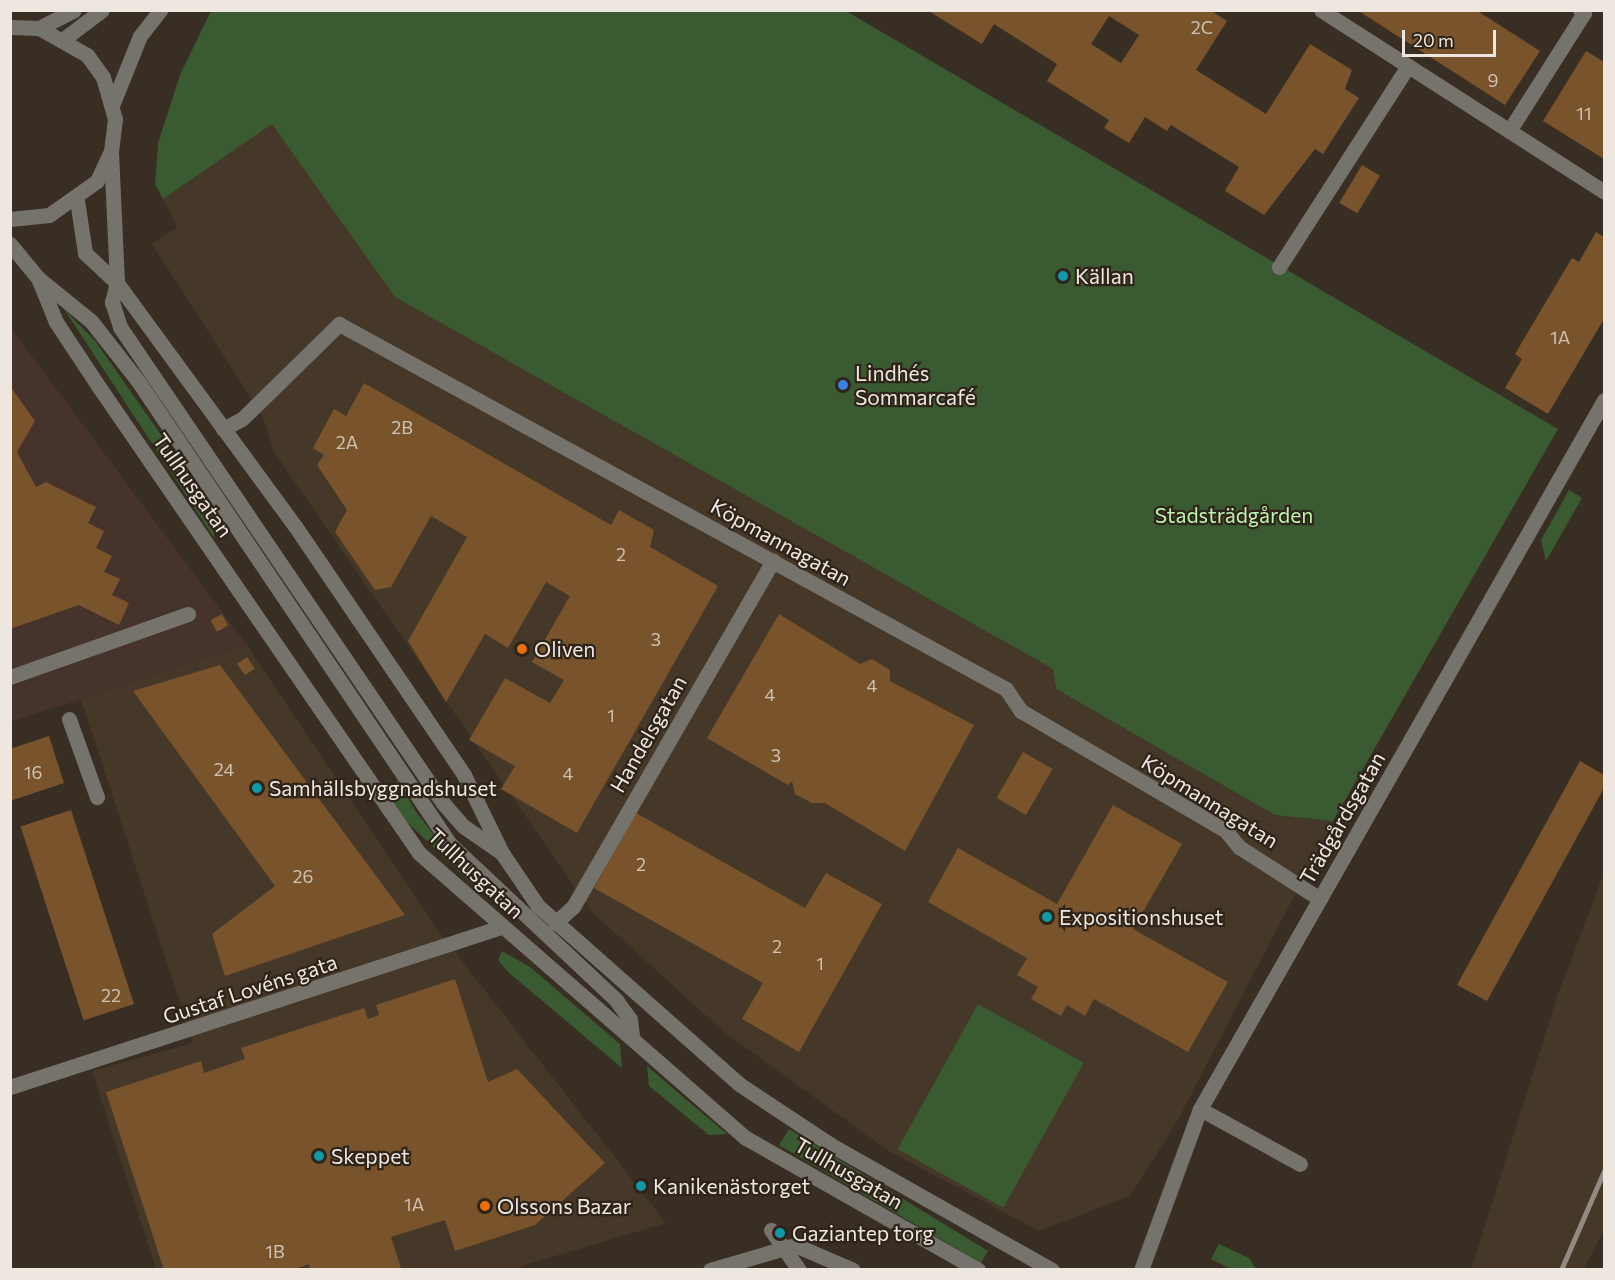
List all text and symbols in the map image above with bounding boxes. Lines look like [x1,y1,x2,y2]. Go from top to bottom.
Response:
house number: 2C [1191,16,1213,38]
scale bar [1405,18,1500,56]
text: 20 m [1413,29,1454,51]
house number: 9 [1488,69,1498,91]
house number: 11 [1576,102,1592,124]
place label: Källan [1075,263,1134,289]
marker: Källan [1056,269,1070,283]
house number: 1A [1550,326,1570,348]
place label: Lindhés Sommarcafé [855,360,976,410]
marker: Lindhés Sommarcafé [836,378,850,392]
house number: 2B [391,416,413,438]
street label: Tullhusgatan [148,428,238,542]
house number: 2A [336,431,358,453]
street label: Köpmannagatan [706,493,856,591]
park label: Stadsträdgården [1155,502,1313,528]
house number: 2 [616,543,626,565]
house number: 3 [651,628,661,650]
place label: Oliven [534,636,595,662]
marker: Oliven [515,642,529,656]
street label: Handelsgatan [604,671,692,797]
house number: 4 [867,674,877,696]
house number: 4 [765,683,775,705]
house number: 1 [607,704,615,726]
house number: 3 [771,744,781,766]
street label: Trädgårdsgatan [1294,747,1390,889]
street label: Köpmannagatan [1137,749,1283,853]
house number: 24 [214,758,234,780]
house number: 16 [24,761,42,783]
house number: 4 [563,762,573,784]
place label: Samhällsbyggnadshuset [269,775,497,801]
marker: Samhällsbyggnadshuset [250,781,264,795]
street label: Tullhusgatan [423,822,529,924]
house number: 2 [636,853,646,875]
house number: 26 [293,865,313,887]
place label: Expositionshuset [1059,904,1223,930]
marker: Expositionshuset [1040,910,1054,924]
house number: 2 [772,935,782,957]
street label: Gustaf Lovéns gata [160,949,340,1029]
house number: 1 [816,952,824,974]
house number: 22 [101,984,121,1006]
street label: Tullhusgatan [790,1132,908,1214]
place label: Skeppet [331,1143,410,1169]
marker: Skeppet [312,1149,326,1163]
place label: Kanikenästorget [653,1173,810,1199]
marker: Kanikenästorget [634,1179,648,1193]
house number: 1A [404,1193,424,1215]
place label: Olssons Bazar [497,1193,631,1219]
marker: Olssons Bazar [478,1199,492,1213]
place label: Gaziantep torg [792,1220,934,1246]
marker: Gaziantep torg [773,1226,787,1240]
house number: 1B [265,1240,285,1262]

